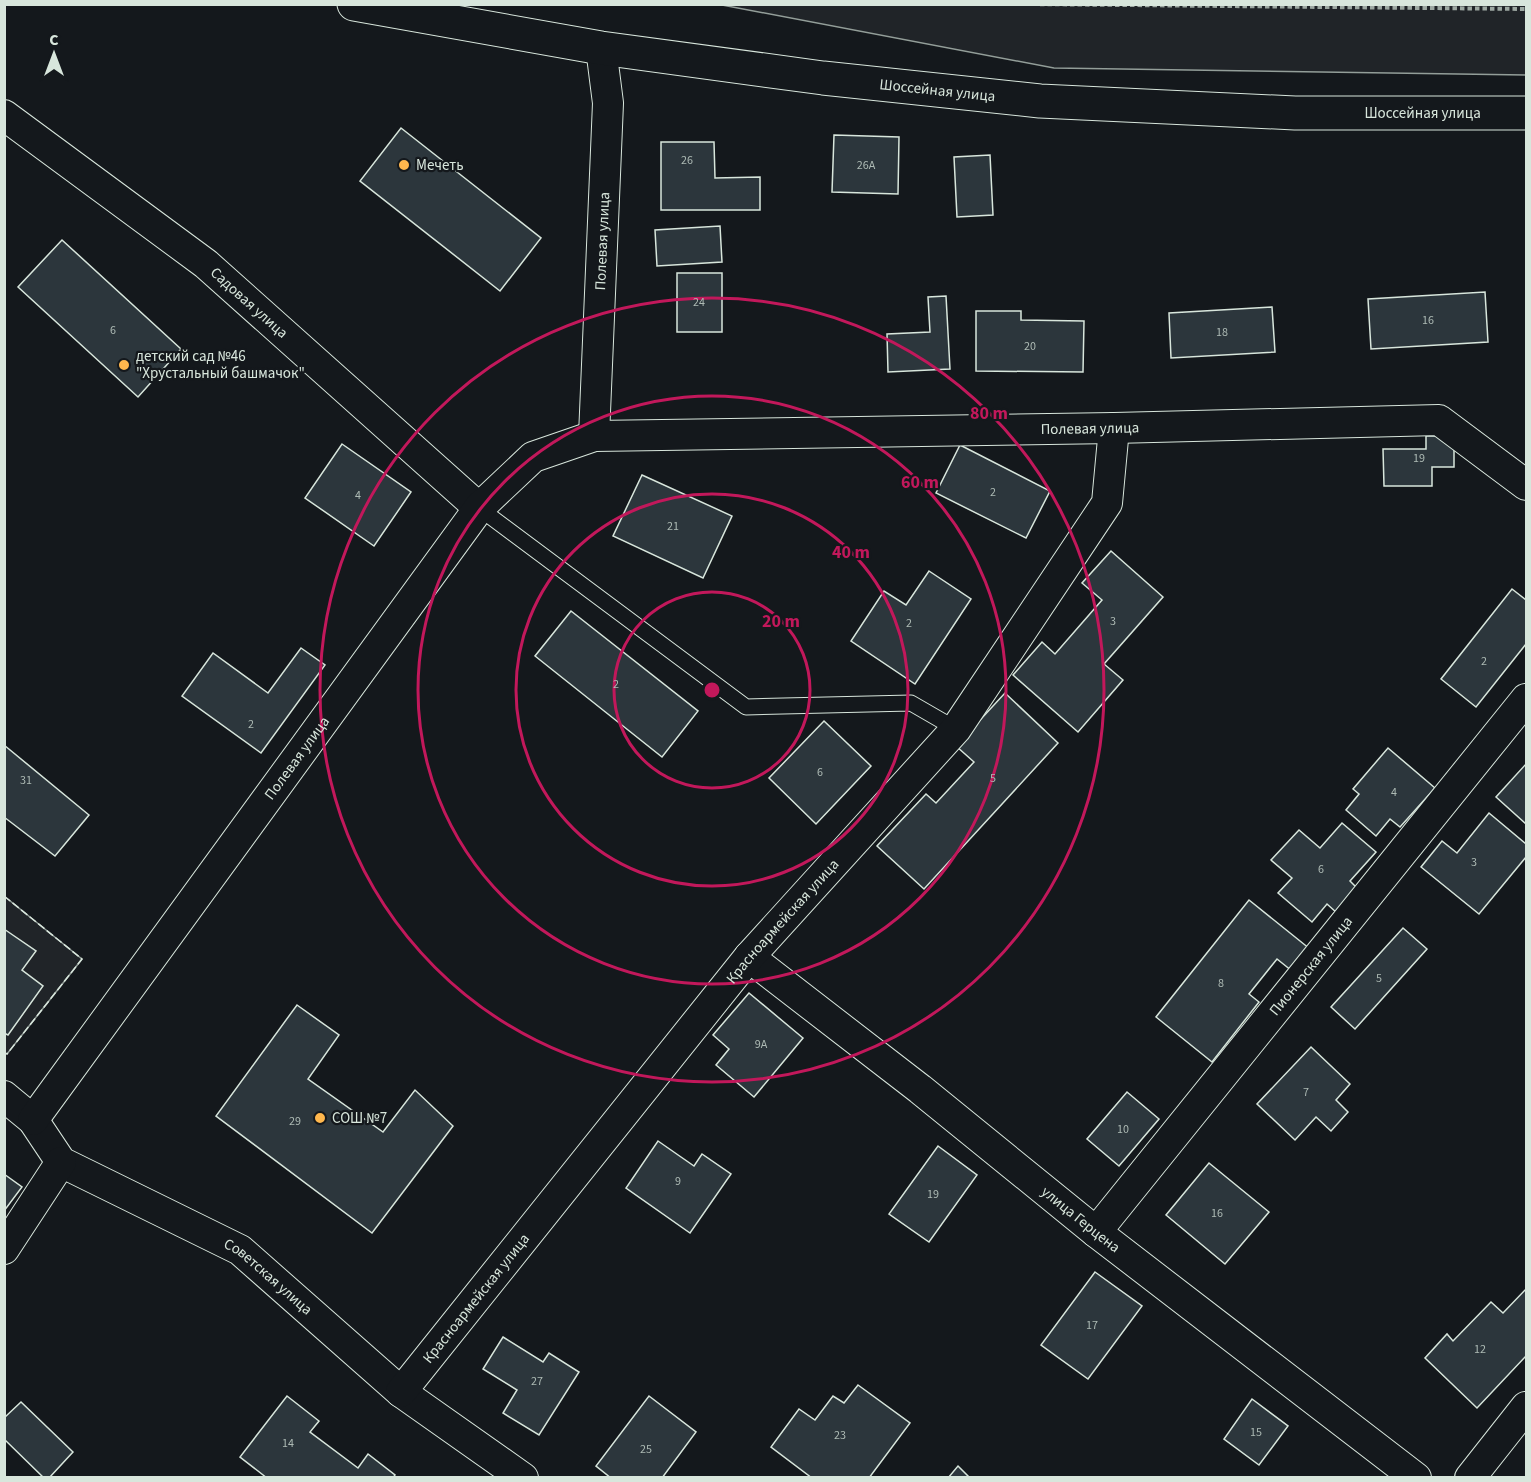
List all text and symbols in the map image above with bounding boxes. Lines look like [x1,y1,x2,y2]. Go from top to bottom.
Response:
north arrow [24,24,84,84]
text: С [49,29,59,51]
street label: Шоссейная улица [878,74,996,107]
street label: Шоссейная улица [1364,103,1481,124]
house number: 26 [681,152,693,169]
place label: Мечеть [416,155,464,176]
house number: 26А [857,157,876,174]
marker: Мечеть [397,158,411,172]
street label: Полевая улица [590,192,615,291]
street label: Садовая улица [206,263,292,343]
house number: 24 [693,294,705,311]
house number: 16 [1422,312,1434,329]
house number: 6 [110,322,116,339]
house number: 18 [1216,324,1228,341]
house number: 20 [1024,338,1036,355]
place label: детский сад №46 "Хрустальный башмачок" [136,346,305,384]
marker: детский сад №46 "Хрустальный башмачок" [117,358,131,372]
text: 80 m [970,401,1008,426]
street label: Полевая улица [1040,417,1139,440]
house number: 19 [1413,450,1425,467]
text: 60 m [901,470,939,495]
house number: 2 [990,484,996,501]
house number: 4 [355,487,361,504]
house number: 21 [667,518,679,535]
text: 40 m [832,540,870,565]
text: 20 m [762,609,800,634]
house number: 3 [1110,613,1116,630]
house number: 2 [906,615,912,632]
house number: 2 [1481,653,1487,670]
house number: 2 [613,676,619,693]
centre of rings [702,680,722,700]
street label: Полевая улица [260,712,335,804]
house number: 2 [248,716,254,733]
house number: 6 [817,764,823,781]
house number: 5 [990,770,996,787]
house number: 31 [20,772,32,789]
house number: 4 [1391,784,1397,801]
house number: 3 [1471,854,1477,871]
street label: Красноармейская улица [722,855,844,988]
house number: 6 [1318,861,1324,878]
street label: Пионерская улица [1265,912,1358,1020]
house number: 5 [1376,970,1382,987]
house number: 8 [1218,975,1224,992]
house number: 9А [755,1036,768,1053]
house number: 7 [1303,1084,1309,1101]
place label: СОШ №7 [332,1108,387,1129]
marker: СОШ №7 [313,1111,327,1125]
house number: 29 [289,1113,301,1130]
house number: 10 [1117,1121,1129,1138]
house number: 9 [675,1173,681,1190]
street label: улица Герцена [1036,1182,1124,1258]
house number: 19 [927,1186,939,1203]
house number: 16 [1211,1205,1223,1222]
street label: Красноармейская улица [418,1229,535,1368]
street label: Советская улица [220,1234,317,1320]
house number: 17 [1086,1317,1098,1334]
house number: 12 [1474,1341,1486,1358]
house number: 27 [531,1373,543,1390]
house number: 15 [1250,1424,1262,1441]
house number: 23 [834,1427,846,1444]
house number: 14 [282,1435,294,1452]
house number: 25 [640,1441,652,1458]

